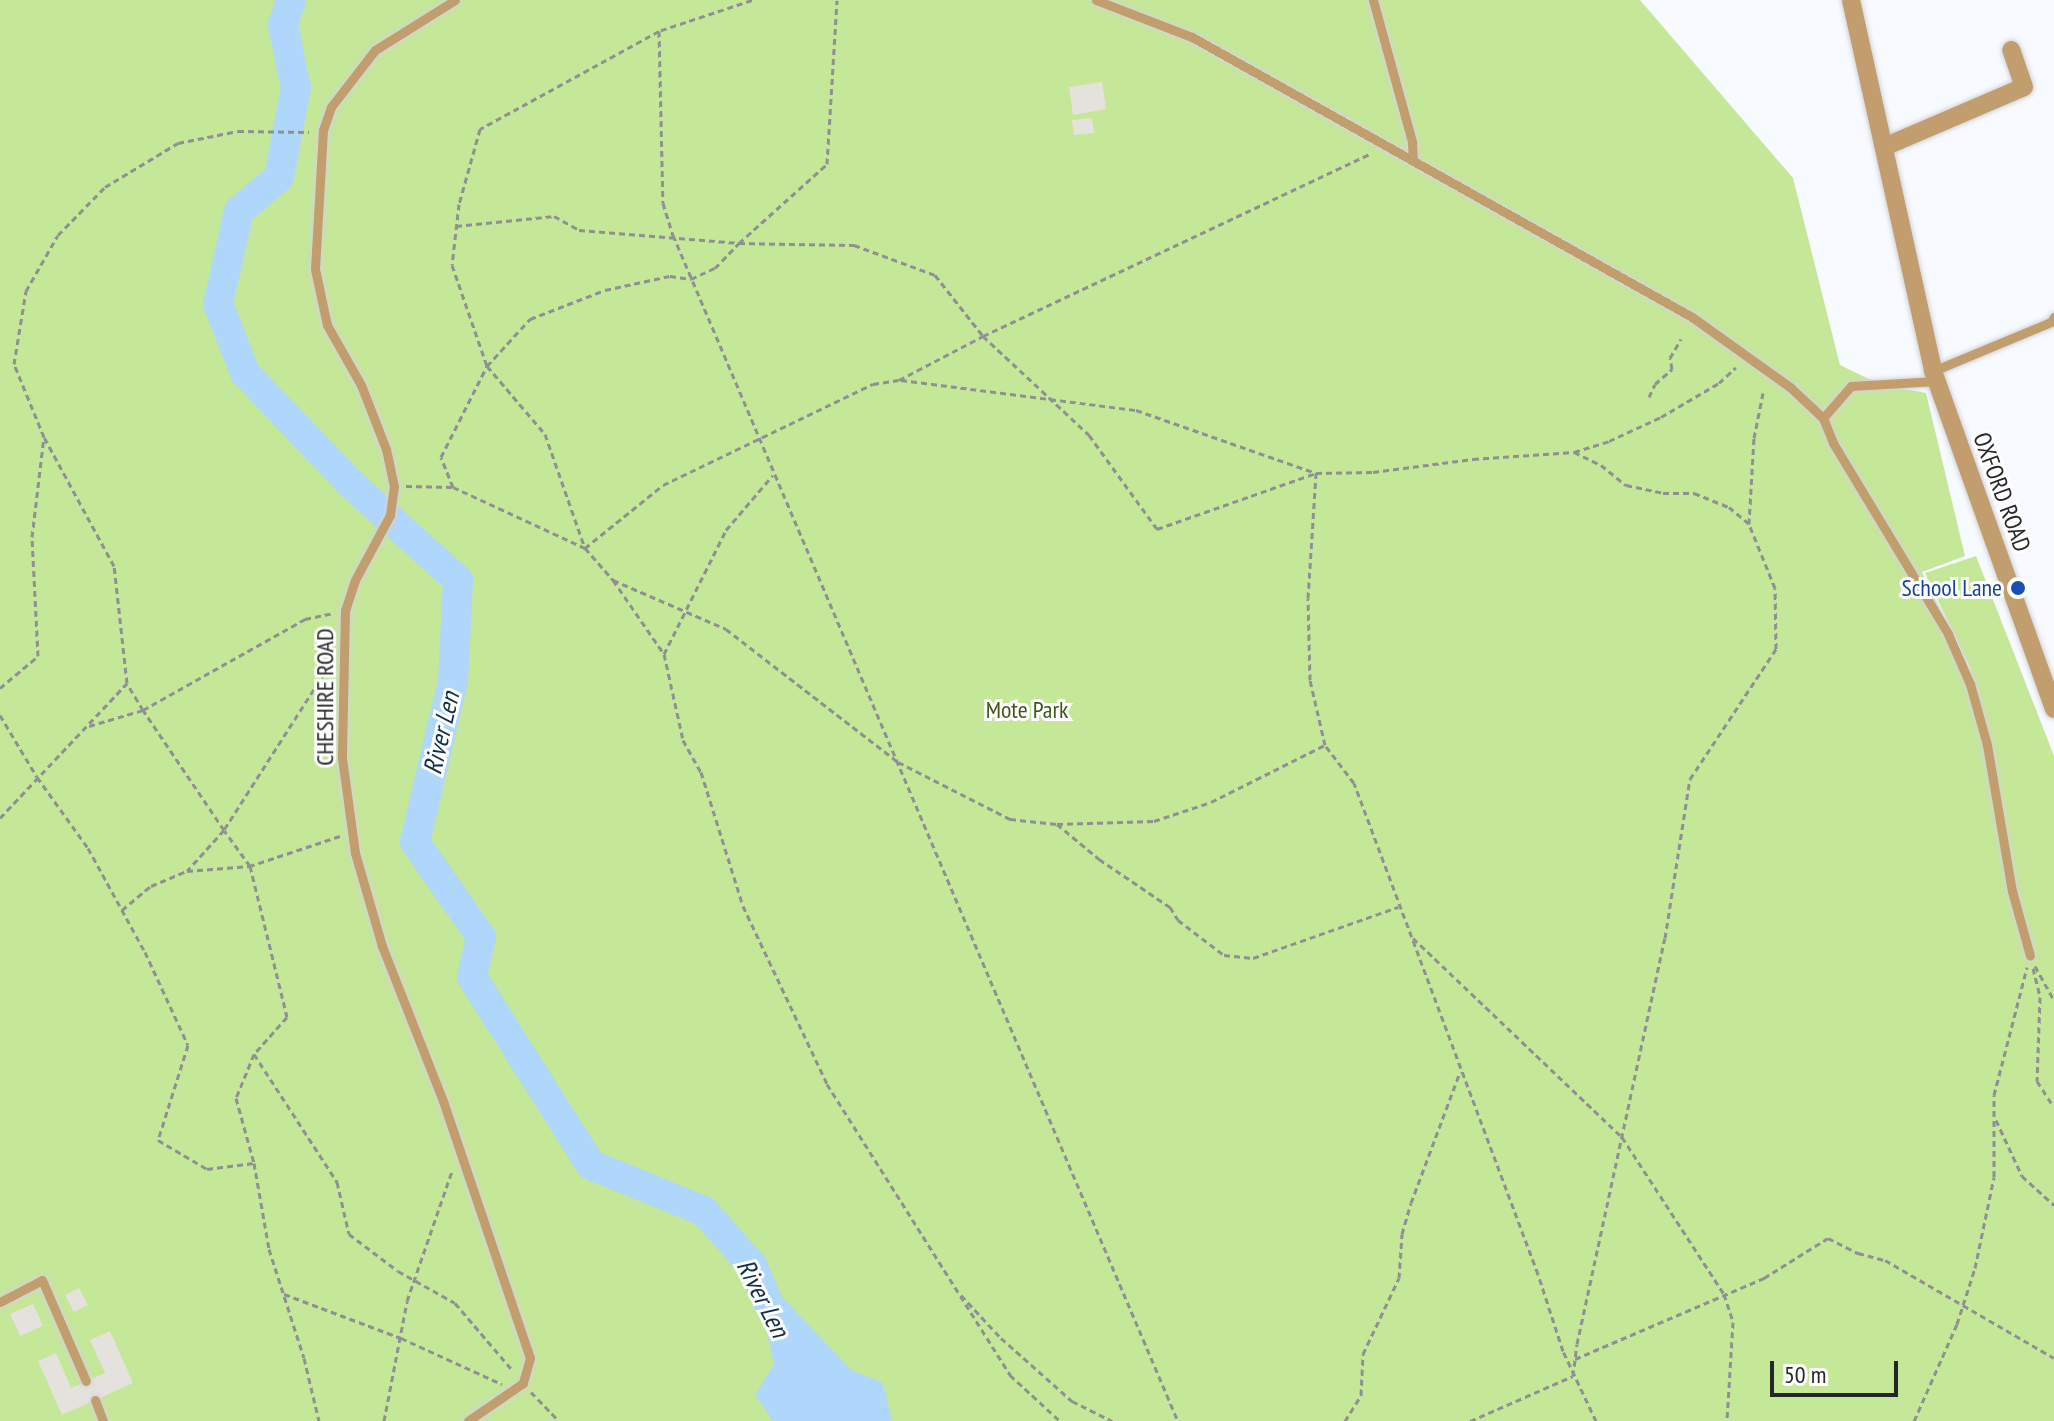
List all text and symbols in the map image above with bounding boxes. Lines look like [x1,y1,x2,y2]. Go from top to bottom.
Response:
street label: OXFORD ROAD [1967,429,2037,555]
place label: School Lane [1902,574,2002,602]
marker: School Lane [2009,579,2027,597]
street label: CHESHIRE ROAD [311,628,339,766]
water label: River Len [416,689,466,777]
park label: Mote Park [986,696,1068,724]
water label: River Len [730,1254,796,1342]
scale bar [1774,1345,1902,1395]
text: 50 m [1784,1359,1826,1390]

